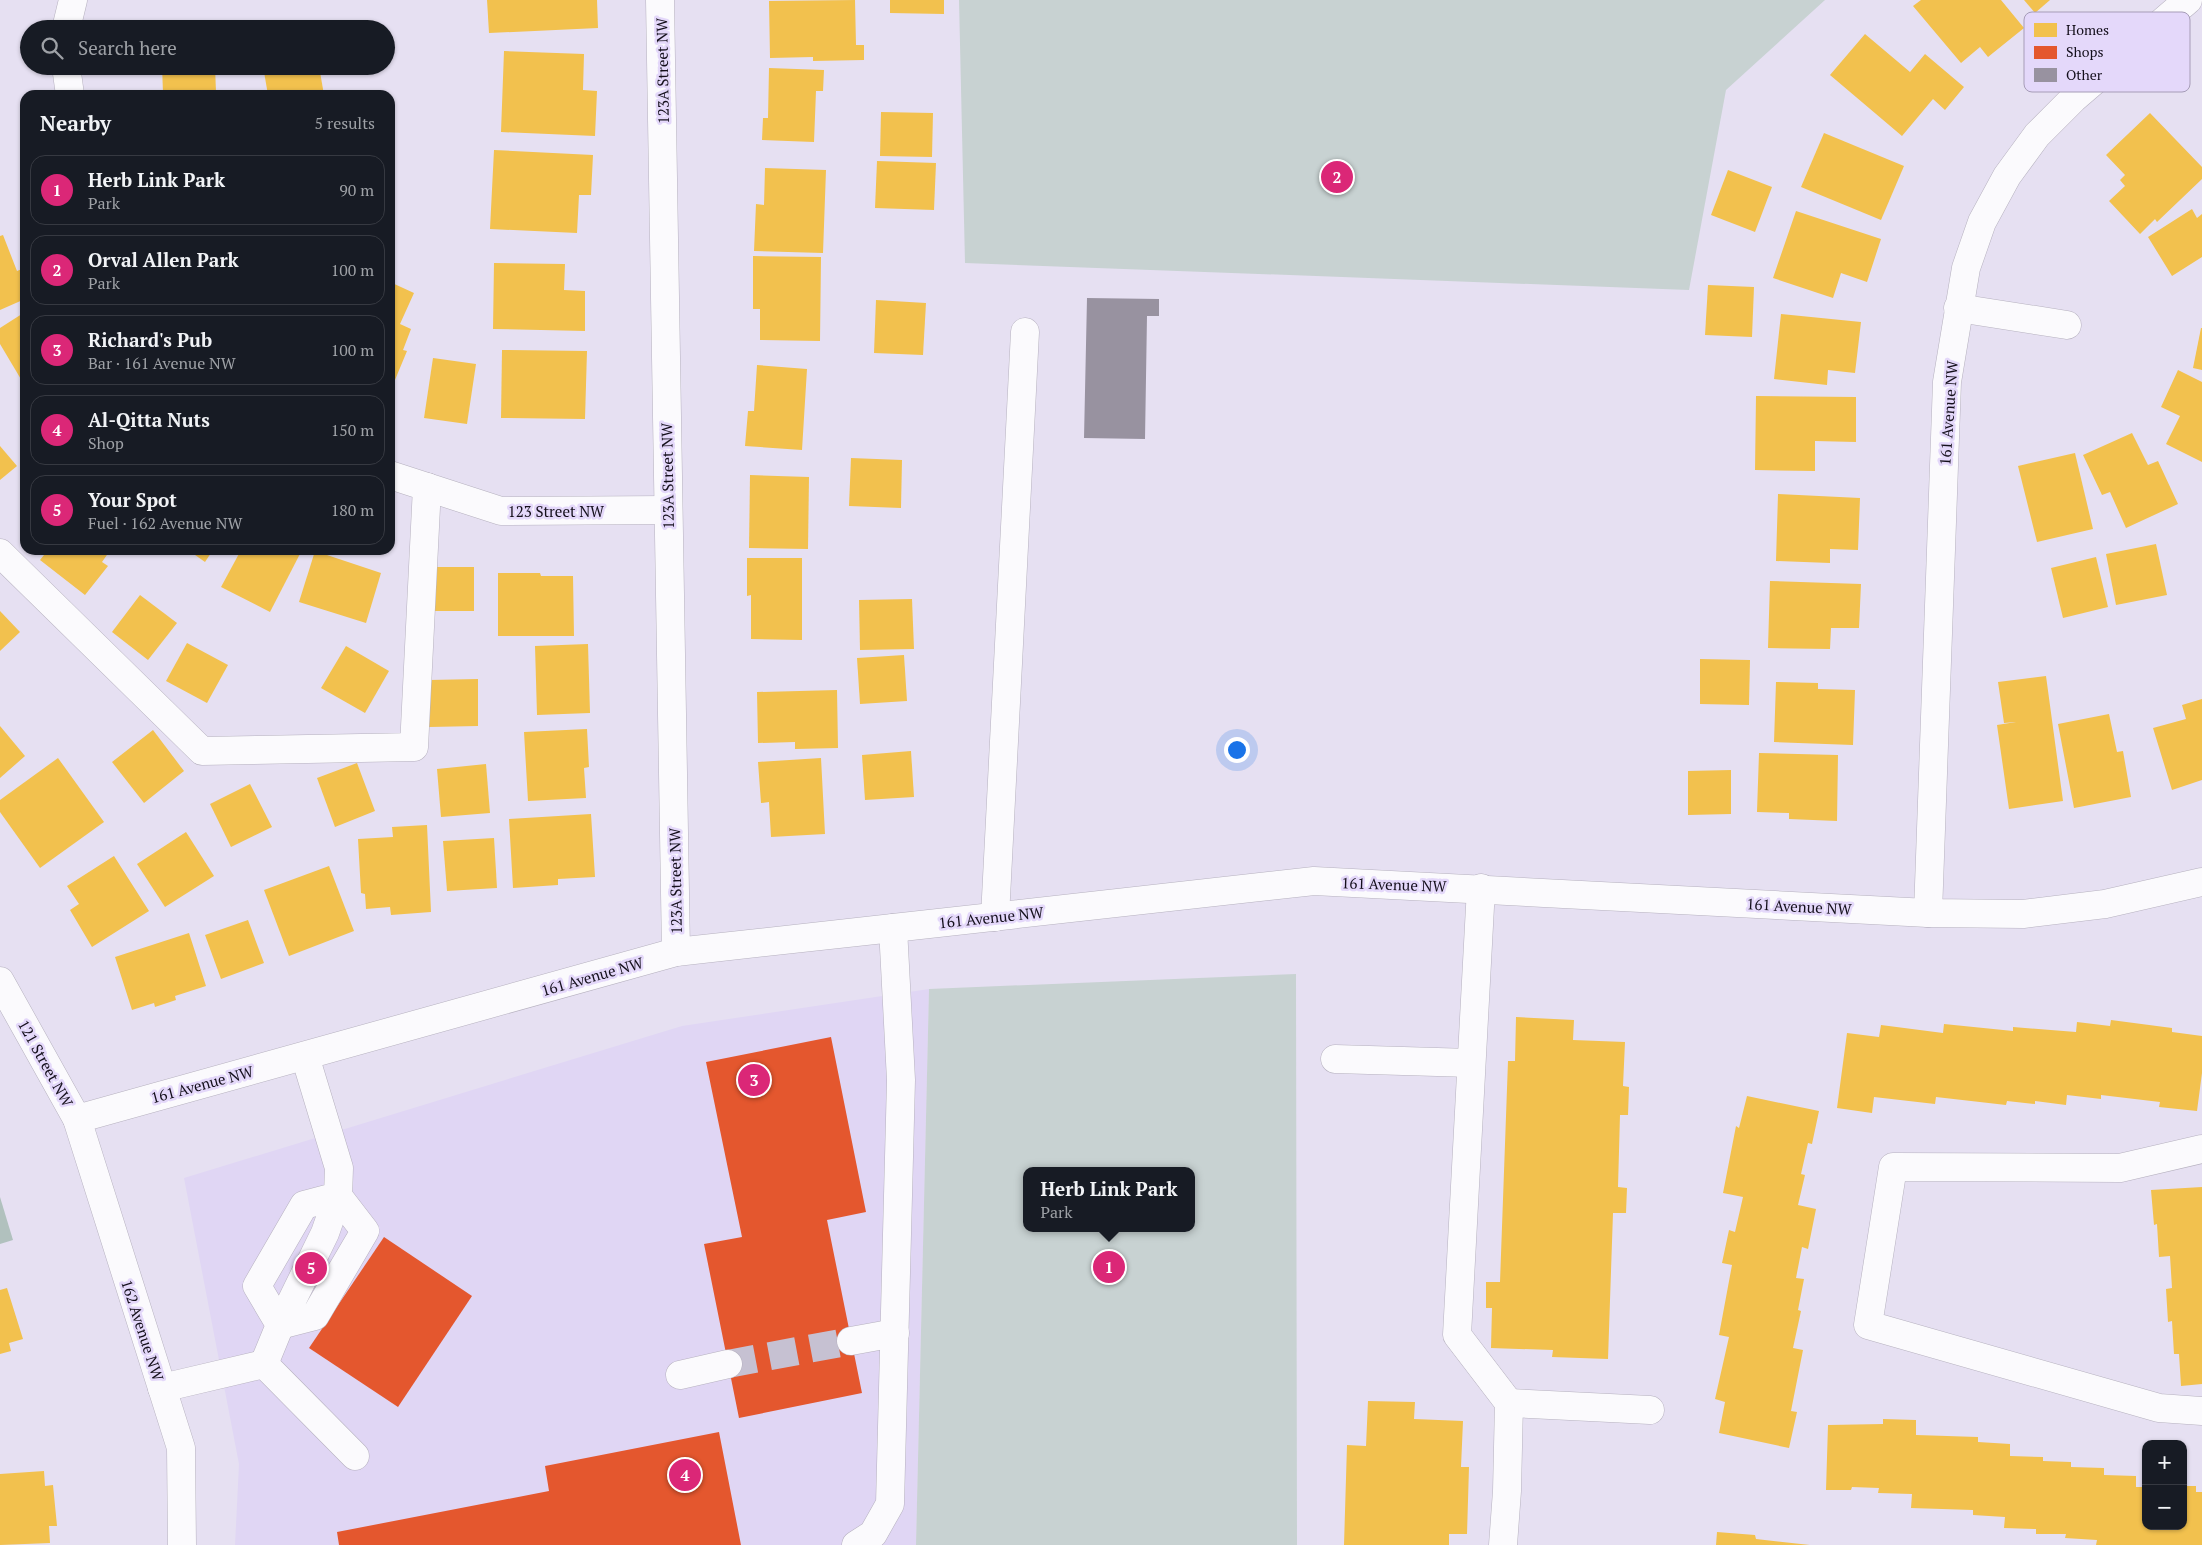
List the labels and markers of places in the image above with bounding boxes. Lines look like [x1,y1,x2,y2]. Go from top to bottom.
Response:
pin: 2 [1321,158,1353,196]
pin: 3 [738,1061,770,1099]
pin: 1 [1093,1248,1125,1286]
pin: 5 [295,1249,327,1287]
pin: 4 [669,1456,701,1494]

